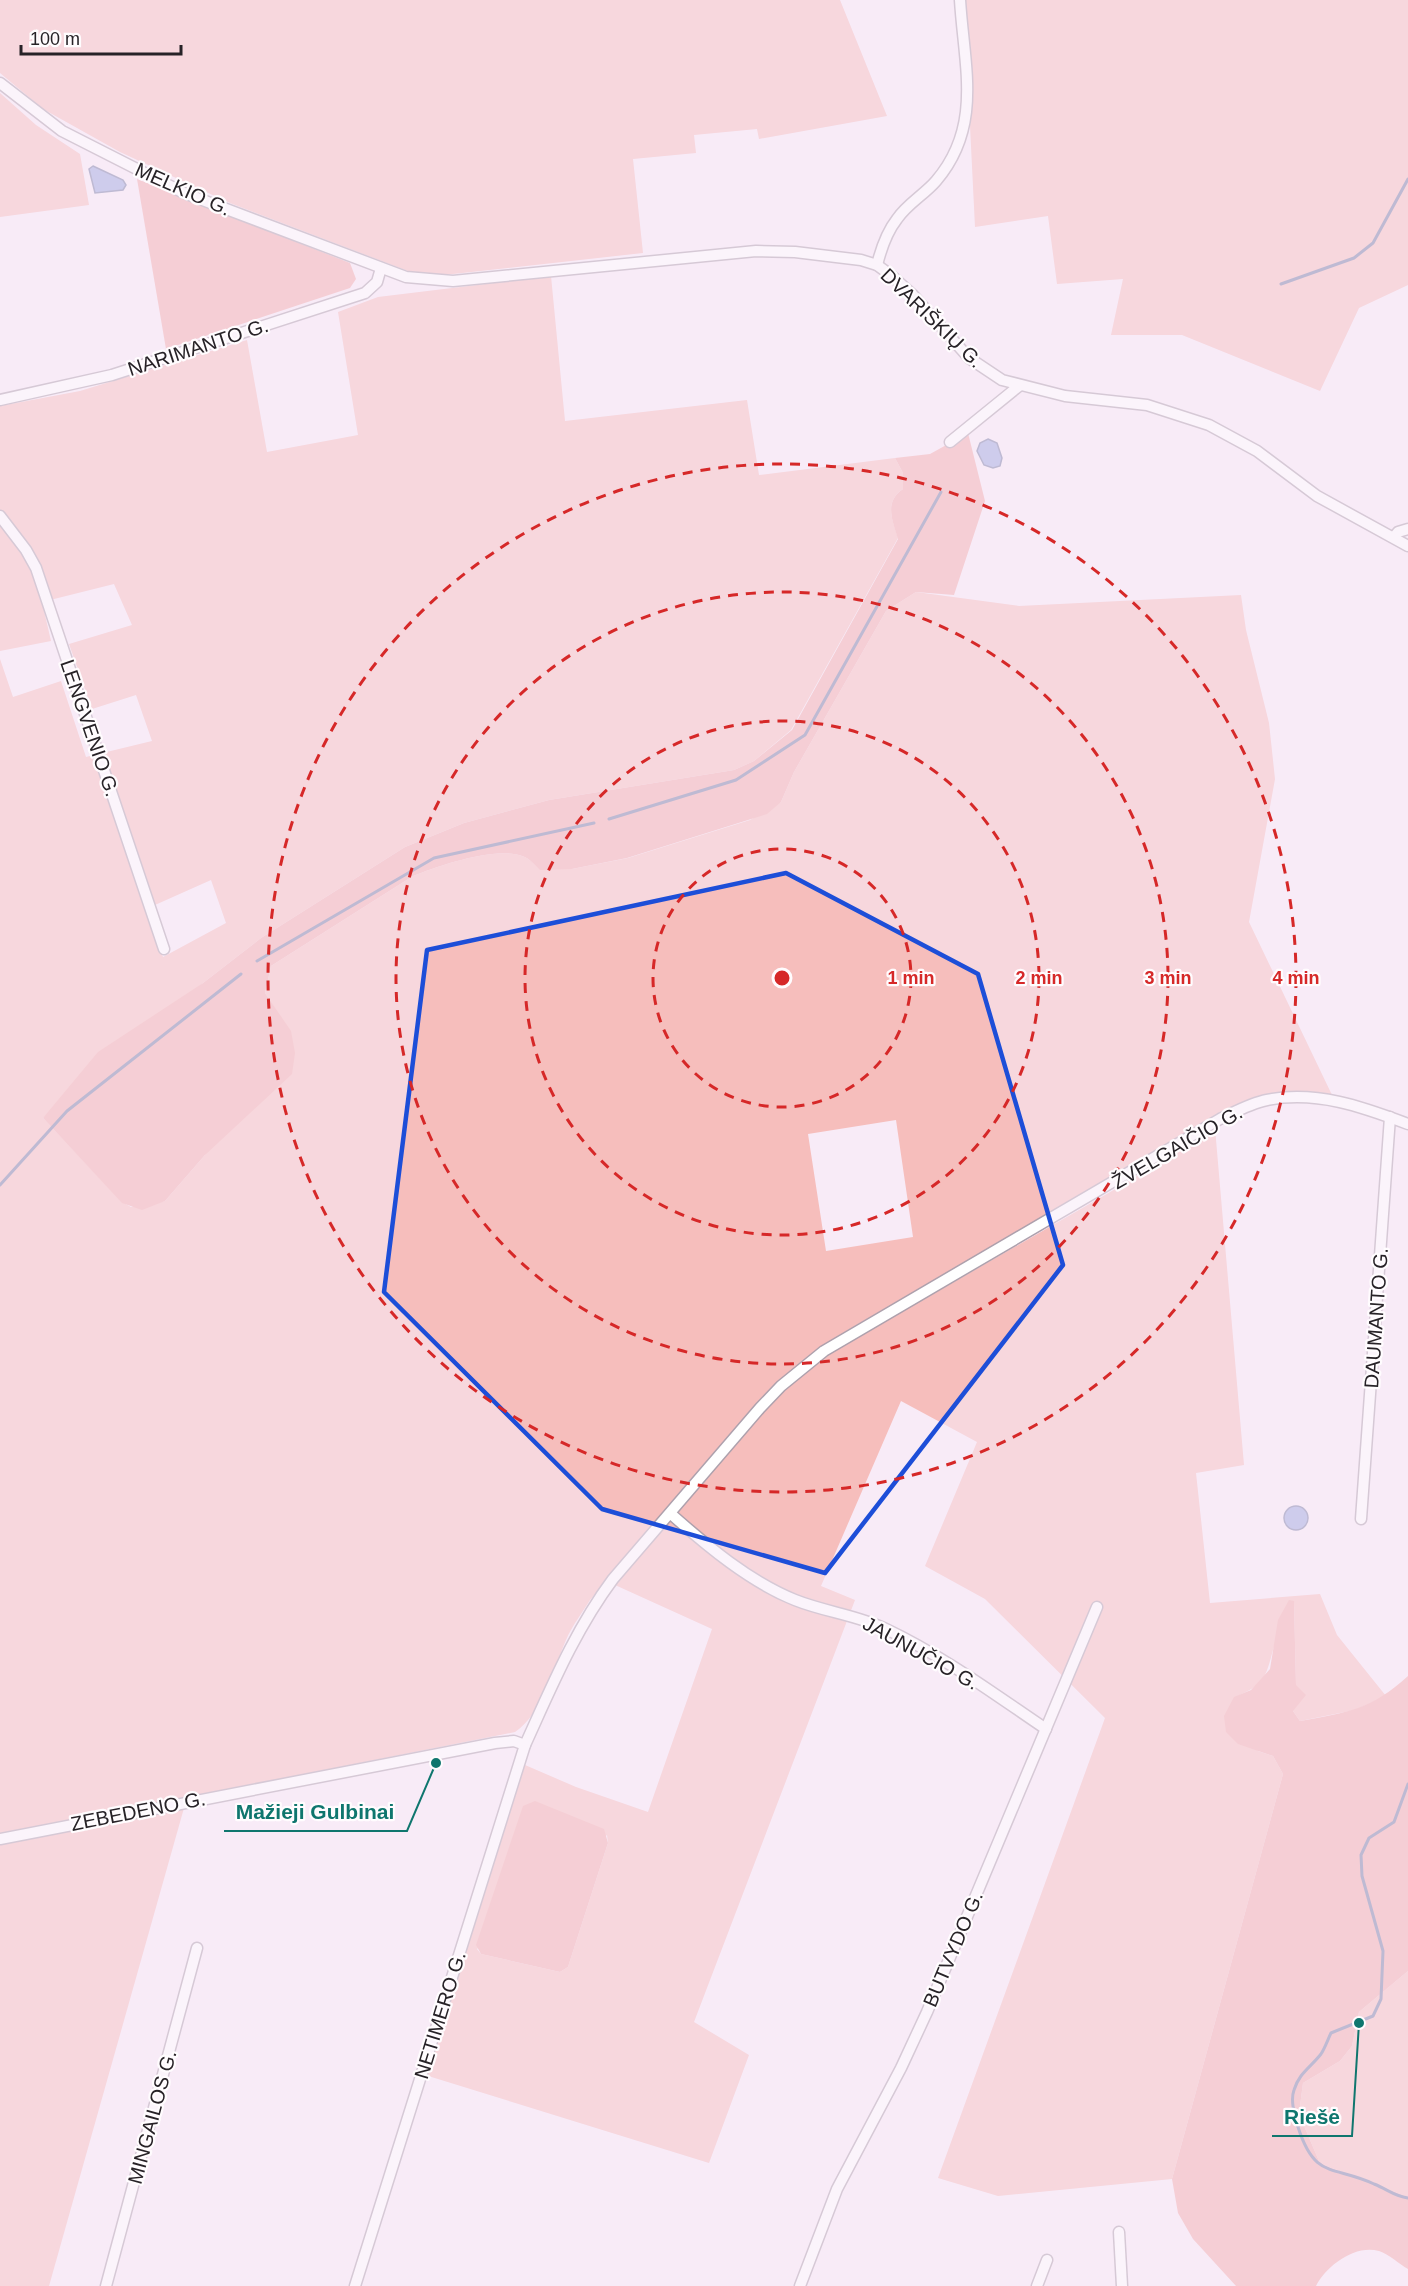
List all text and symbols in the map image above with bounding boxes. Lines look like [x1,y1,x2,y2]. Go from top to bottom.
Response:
scale bar [21,18,182,56]
text: 100 m [30,29,80,49]
street label: MELKIO G. [132,158,234,220]
street label: DVARIŠKIŲ G. [877,264,987,372]
street label: NARIMANTO G. [125,314,271,380]
street label: LENGVENIO G. [56,657,124,799]
centre of rings [772,968,792,988]
text: 1 min [887,968,935,988]
text: 2 min [1015,968,1063,988]
text: 3 min [1144,968,1192,988]
text: 4 min [1272,968,1320,988]
street label: ŽVELGAIČIO G. [1108,1101,1246,1193]
street label: DAUMANTO G. [1360,1247,1392,1389]
street label: JAUNUČIO G. [859,1612,983,1694]
street label: ZEBEDENO G. [69,1787,207,1835]
callout: Mažieji Gulbinai [224,1792,407,1831]
text: Mažieji Gulbinai [236,1800,394,1823]
street label: BUTVYDO G. [919,1888,987,2010]
street label: NETIMERO G. [410,1949,470,2081]
street label: MINGAILOS G. [124,2048,180,2186]
callout: Riešė [1272,2097,1352,2136]
text: Riešė [1284,2105,1340,2128]

